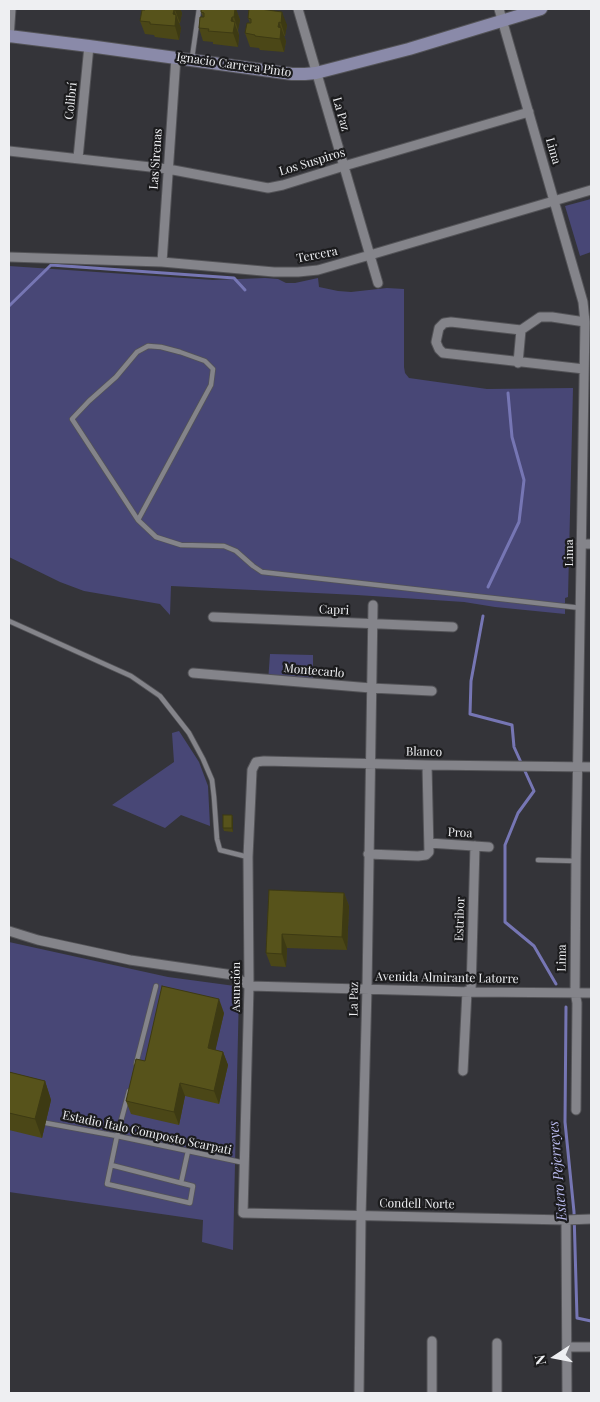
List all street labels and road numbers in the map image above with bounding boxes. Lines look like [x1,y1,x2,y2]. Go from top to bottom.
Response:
street label: Ignacio Carrera Pinto [176,50,292,80]
street label: Colibrí [62,82,80,120]
street label: La Paz [329,95,353,133]
street label: Las Sirenas [147,128,165,190]
street label: Lima [542,136,564,166]
street label: Los Suspiros [277,145,347,179]
street label: Tercera [295,244,339,266]
street label: Lima [562,539,576,567]
street label: Capri [319,602,349,618]
street label: Montecarlo [283,661,345,681]
street label: Blanco [406,744,442,760]
street label: Proa [447,825,473,841]
street label: Estribor [452,897,468,941]
street label: Lima [555,944,569,972]
street label: Asunción [229,962,243,1012]
street label: Avenida Almirante Latorre [375,970,519,986]
street label: La Paz [346,982,362,1016]
street label: Estadio Ítalo Composto Scarpati [61,1108,233,1158]
street label: Condell Norte [379,1196,455,1212]

